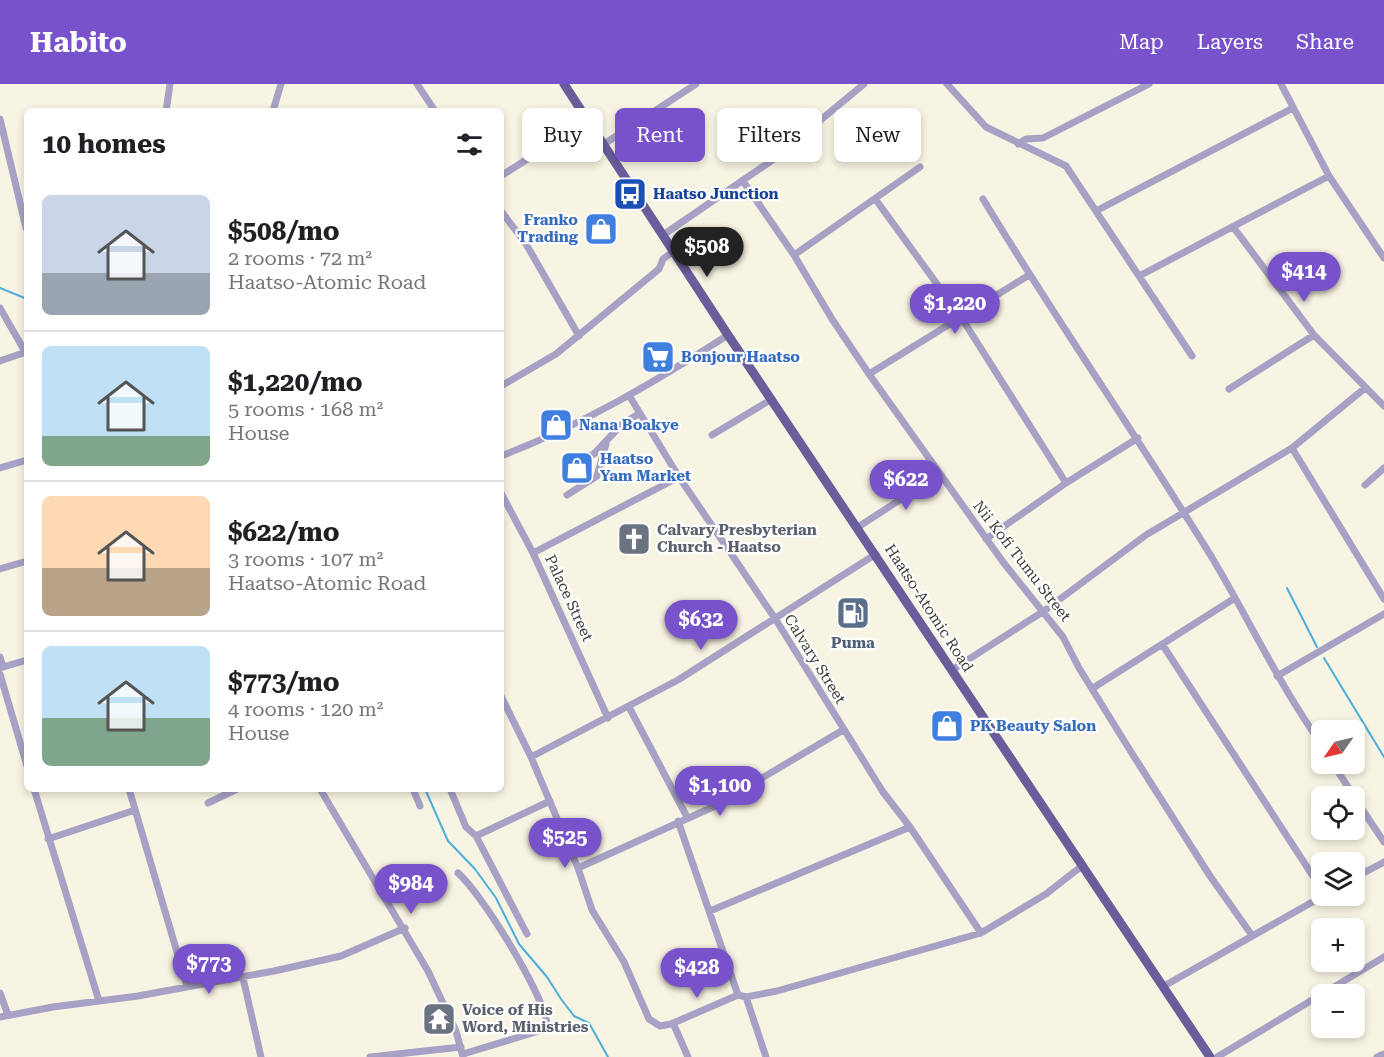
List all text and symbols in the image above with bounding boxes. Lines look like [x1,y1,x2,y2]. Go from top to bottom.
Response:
text: Habito [30,26,127,59]
text: Map [1119,30,1164,54]
text: Layers [1197,30,1263,54]
text: Share [1296,30,1354,54]
chip: Buy [522,108,603,162]
chip: Rent [615,108,705,162]
chip: Filters [717,108,822,162]
chip: New [834,108,921,162]
icon: filters [453,128,486,161]
text: 10 homes [42,129,166,159]
bus stop icon: Haatso Junction [612,176,648,212]
place label: Haatso Junction [653,185,779,203]
place label: Franko Trading [517,211,579,246]
shop icon: Franko Trading [583,211,619,247]
text: $508/mo [228,216,340,246]
icon: home [90,219,162,291]
pin: $508 [671,227,743,278]
text: $508 [685,234,729,258]
text: 2 rooms · 72 m² [228,246,372,270]
pin: $414 [1268,252,1340,303]
text: $414 [1282,259,1326,283]
text: Haatso-Atomic Road [228,270,426,294]
pin: $1,220 [906,284,1004,335]
text: $1,220 [924,291,986,315]
supermarket icon: Bonjour Haatso [640,339,676,375]
place label: Bonjour Haatso [681,348,800,366]
text: $1,220/mo [228,367,363,397]
icon: home [90,370,162,442]
text: 5 rooms · 168 m² [228,397,383,421]
shop icon: Nana Boakye [538,407,574,443]
place label: Nana Boakye [579,416,679,434]
text: House [228,421,290,445]
shop icon: Haatso Yam Market [559,450,595,486]
place label: Haatso Yam Market [600,450,691,485]
pin: $622 [870,460,942,511]
text: $622 [884,467,928,491]
street label: Nii Kofi Tumu Street [969,497,1075,625]
text: $622/mo [228,517,340,547]
icon: home [90,520,162,592]
church icon: Calvary Presbyterian Church - Haatso [616,521,652,557]
place label: Calvary Presbyterian Church - Haatso [657,521,817,556]
street label: Haatso-Atomic Road [881,541,977,676]
text: 3 rooms · 107 m² [228,547,383,571]
street label: Palace Street [541,552,597,645]
text: Haatso-Atomic Road [228,571,426,595]
fuel station icon: Puma [835,595,871,631]
pin: $632 [665,600,737,651]
text: $632 [679,607,723,631]
street label: Calvary Street [780,611,850,707]
place label: Puma [831,634,875,652]
text: $773/mo [228,667,340,697]
icon: home [90,670,162,742]
text: 4 rooms · 120 m² [228,697,383,721]
shop icon: PK Beauty Salon [929,708,965,744]
place label: PK Beauty Salon [970,717,1096,735]
north arrow [1311,720,1365,774]
map controls [1311,720,1365,1038]
text: House [228,721,290,745]
pin: $1,100 [671,766,769,817]
text: $1,100 [689,773,751,797]
button: locate [1311,786,1365,840]
pin: $525 [529,818,601,869]
text: $525 [543,825,587,849]
button: layers [1311,852,1365,906]
pin: $984 [375,864,447,915]
text: $984 [389,871,433,895]
button: + [1311,918,1365,972]
pin: $773 [173,944,245,995]
pin: $428 [661,948,733,999]
text: $773 [187,951,231,975]
text: $428 [675,955,719,979]
button: − [1311,984,1365,1038]
temple icon: Voice of His Word, Ministries [421,1001,457,1037]
place label: Voice of His Word, Ministries [462,1001,589,1036]

